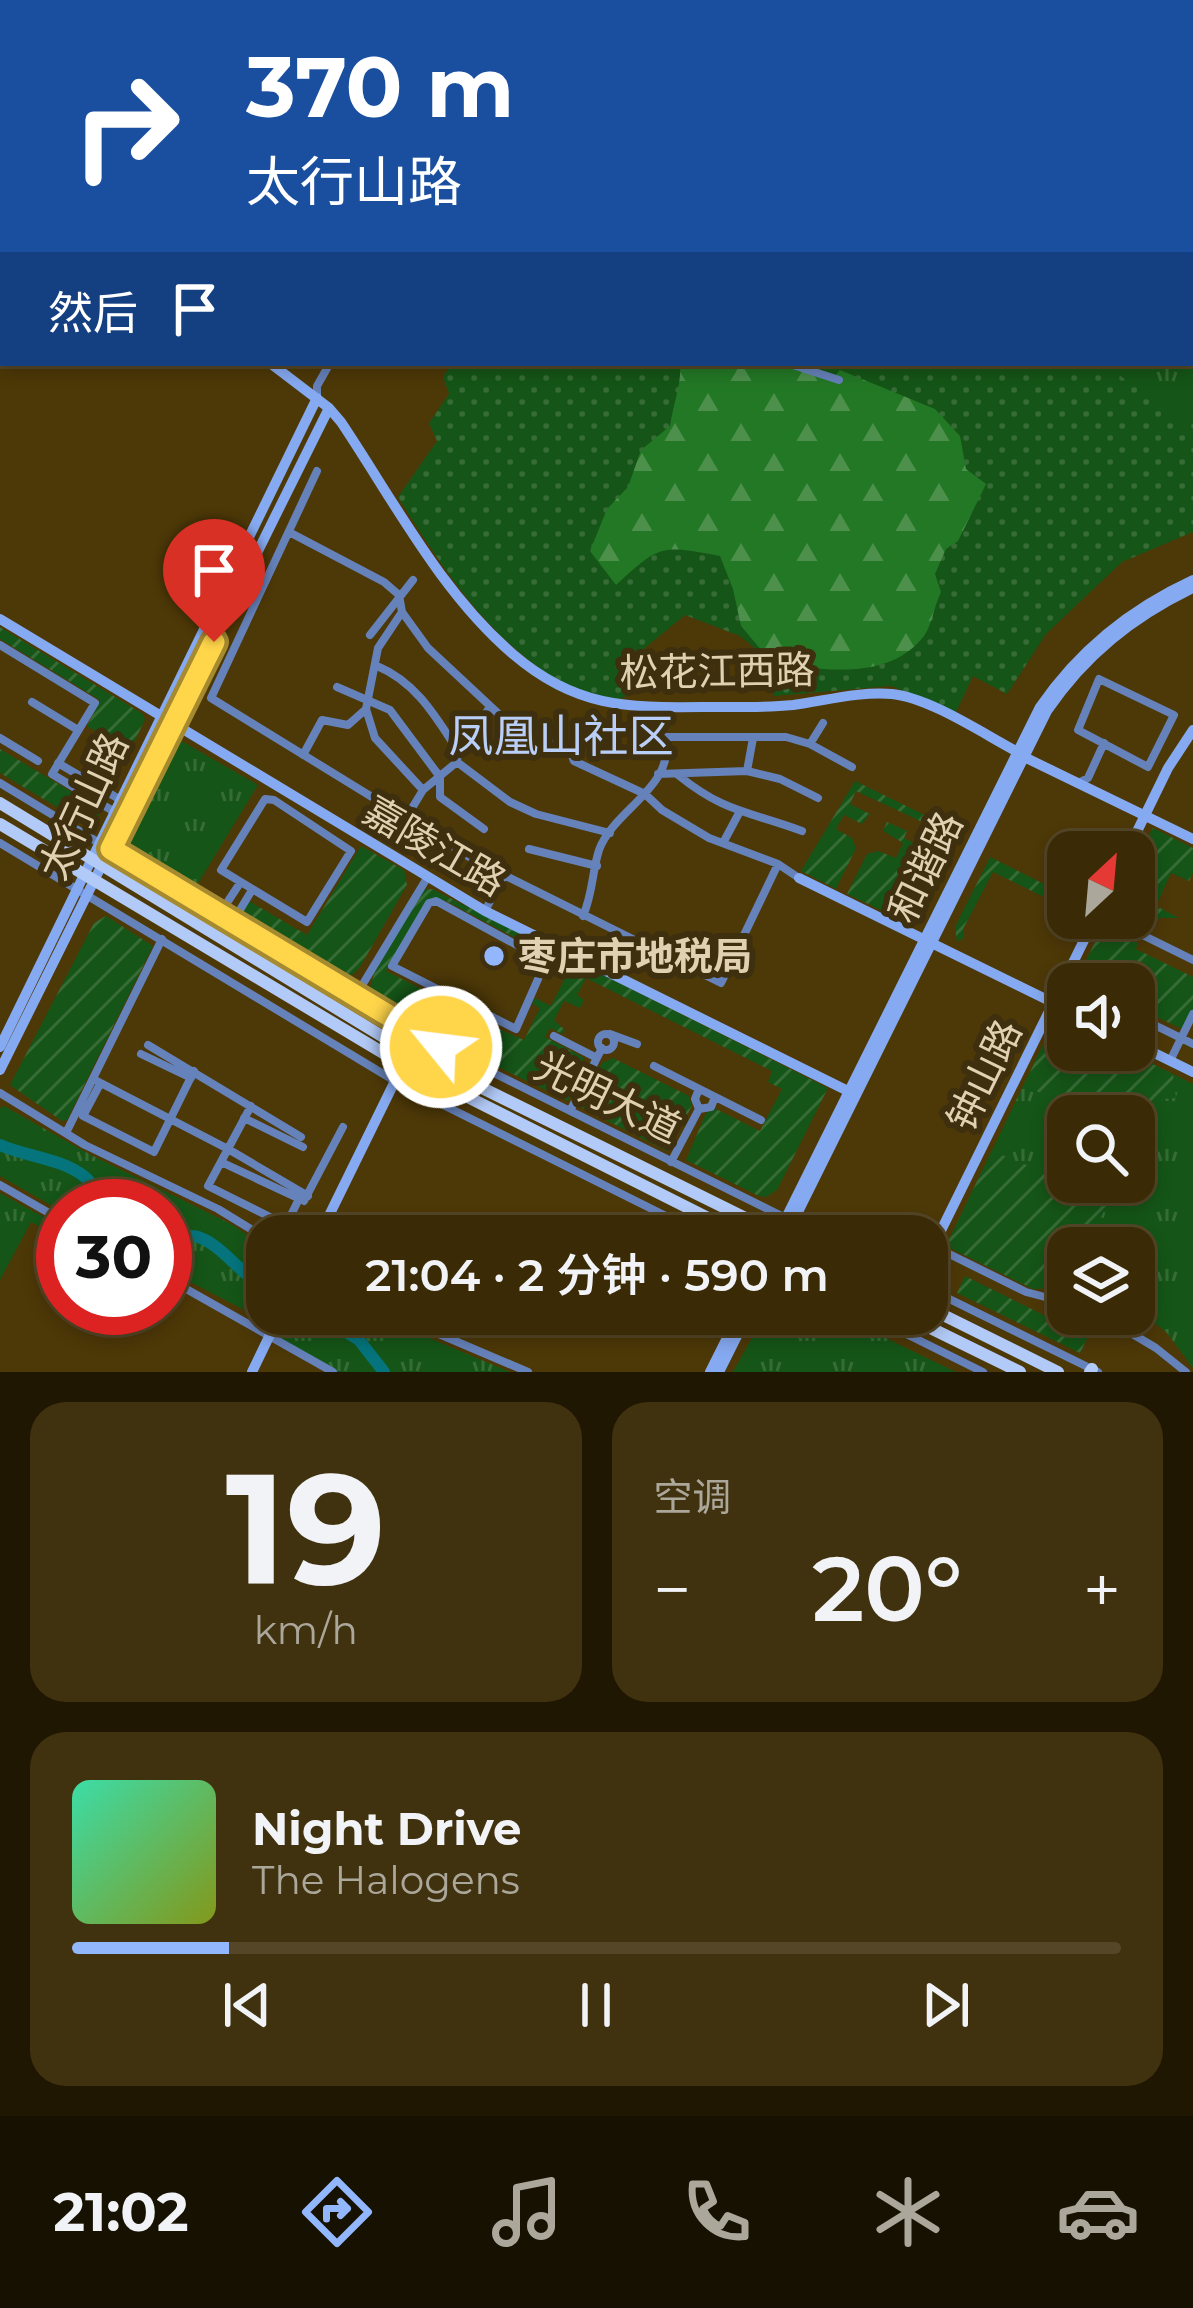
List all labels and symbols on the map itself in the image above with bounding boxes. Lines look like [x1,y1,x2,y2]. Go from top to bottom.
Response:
pin [163,519,265,642]
street label: 松花江西路 [619,645,815,697]
district label: 凤凰山社区 [448,708,674,763]
street label: 太行山路 [28,725,138,887]
street label: 嘉陵江路 [355,786,515,906]
street label: 和谐路 [878,804,972,930]
north arrow [1047,831,1155,939]
place label: 枣庄市地税局 [518,932,752,980]
marker: 枣庄市地税局 [481,943,507,969]
position arrow [378,984,504,1110]
street label: 钟山路 [937,1012,1031,1138]
street label: 光明大道 [527,1041,689,1153]
speed limit sign: 30 [36,1179,192,1335]

